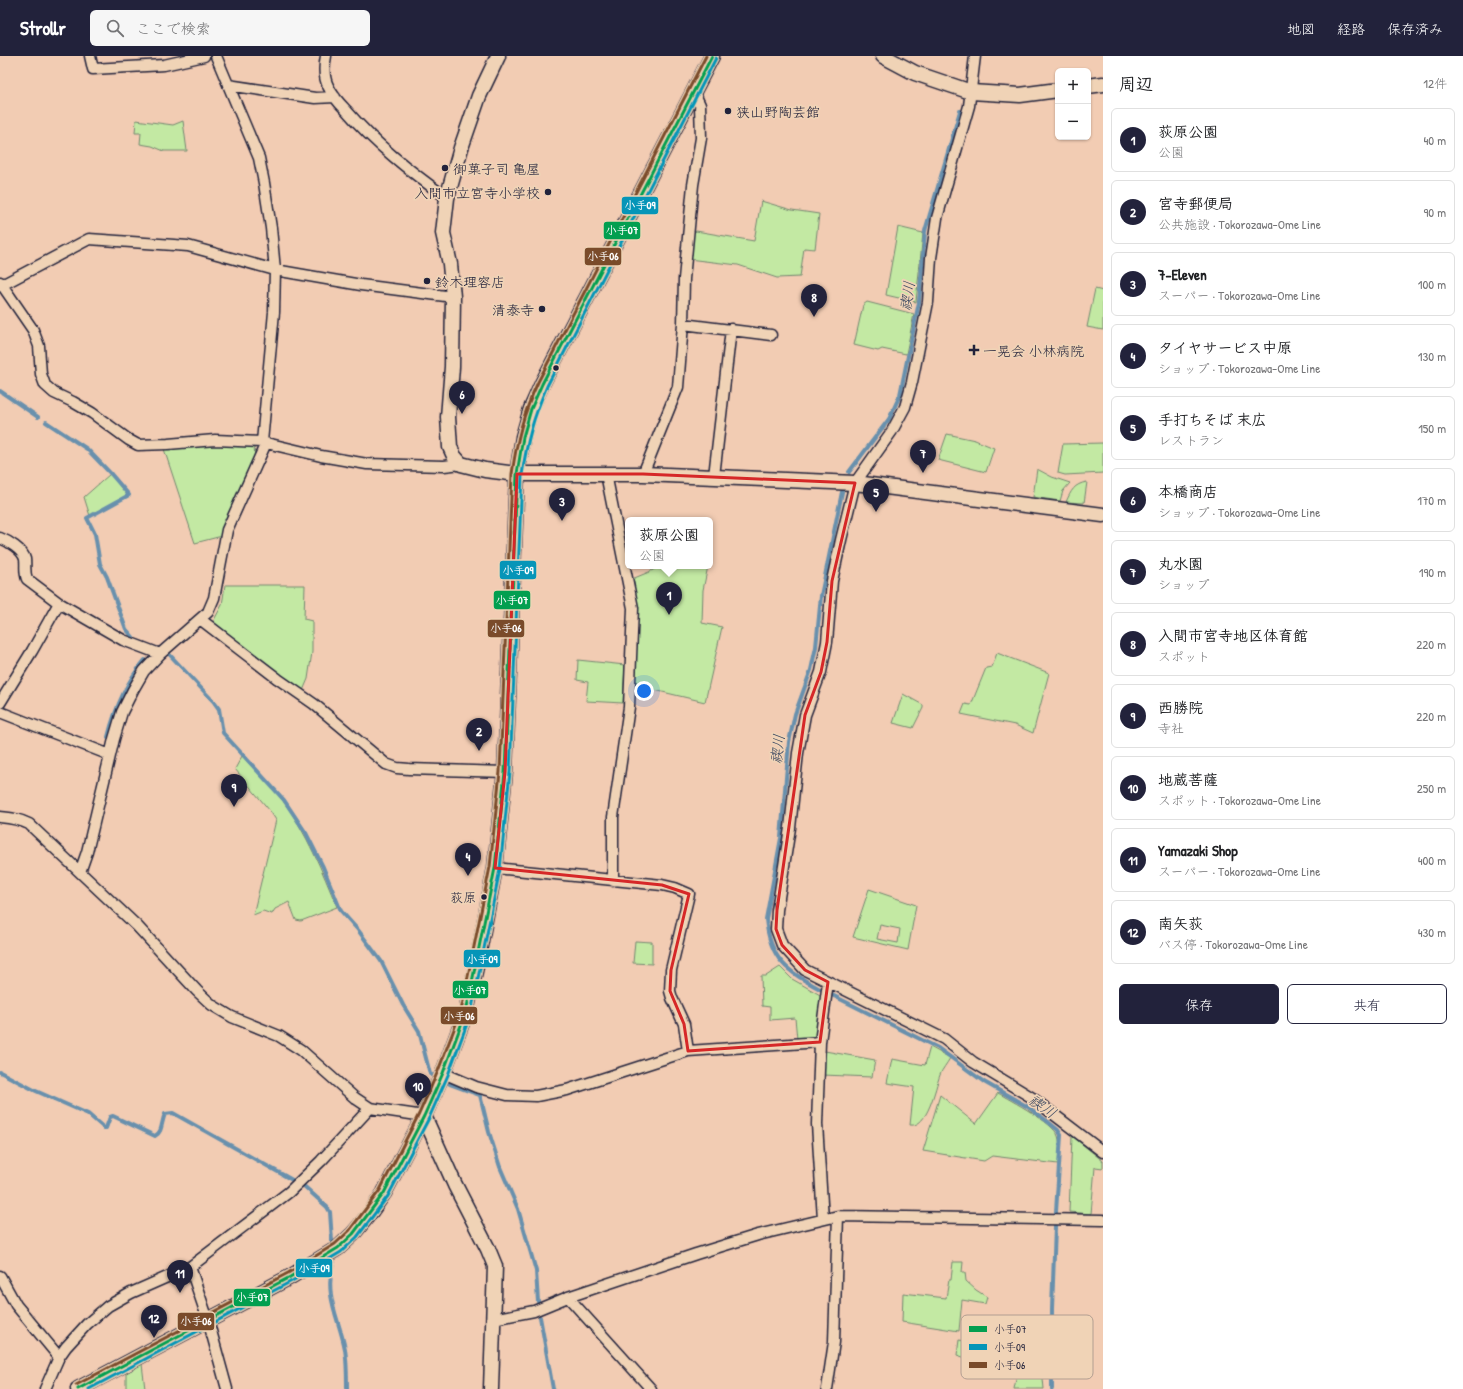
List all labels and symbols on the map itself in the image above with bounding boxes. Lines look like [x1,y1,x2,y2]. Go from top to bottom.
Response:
place label: 狭山野陶芸館 [736,102,820,121]
marker: 狭山野陶芸館 [723,106,733,116]
place label: 御菓子司 亀屋 [453,159,540,178]
marker: 御菓子司 亀屋 [440,163,450,173]
place label: 入間市立宮寺小学校 [414,183,540,202]
marker: 入間市立宮寺小学校 [543,187,553,197]
line badge: 小手09 [621,196,659,215]
text: 小手09 [625,198,655,212]
line badge: 小手07 [603,221,641,240]
text: 小手07 [606,223,639,237]
line badge: 小手06 [584,247,622,266]
text: 小手06 [587,249,619,263]
place label: 鈴木理容店 [435,272,505,291]
marker: 鈴木理容店 [422,276,432,286]
water label: 禊川 [895,280,919,312]
pin: 8 [801,284,827,317]
place label: 清泰寺 [492,300,534,319]
marker: 清泰寺 [537,304,547,314]
place label: 一晃会 小林病院 [983,341,1084,360]
marker: 一晃会 小林病院 [968,344,980,356]
unlabelled marker [551,363,561,373]
pin: 6 [449,381,475,414]
pin: 7 [910,440,936,473]
pin: 5 [863,479,889,512]
pin: 3 [549,488,575,521]
line badge: 小手09 [499,560,537,580]
text: 小手09 [503,563,533,577]
pin: 1 [656,582,682,615]
line badge: 小手07 [493,590,531,610]
text: 小手07 [496,593,529,607]
line badge: 小手06 [487,619,525,638]
text: 小手06 [490,621,522,635]
your location [634,681,654,701]
pin: 2 [466,718,492,751]
water label: 禊川 [765,733,789,765]
pin: 9 [221,774,247,807]
pin: 4 [455,843,481,876]
place label: 荻原 [450,888,476,906]
marker: 荻原 [479,892,489,902]
line badge: 小手09 [463,949,501,968]
text: 小手09 [467,952,497,966]
line badge: 小手07 [452,980,489,999]
text: 小手07 [454,983,487,997]
line badge: 小手06 [440,1006,478,1025]
text: 小手06 [443,1009,475,1023]
pin: 10 [405,1073,431,1106]
water label: 禊川 [1025,1089,1061,1123]
line badge: 小手09 [295,1258,333,1278]
pin: 11 [167,1260,193,1293]
text: 小手09 [299,1261,329,1275]
line badge: 小手07 [233,1288,271,1307]
text: 小手07 [236,1290,269,1304]
pin: 12 [141,1305,167,1338]
line badge: 小手06 [177,1312,215,1331]
text: 小手06 [180,1314,212,1328]
legend [961,1315,1093,1379]
text: 小手07 [994,1322,1026,1336]
text: 小手09 [994,1340,1025,1354]
text: 小手06 [994,1358,1026,1372]

